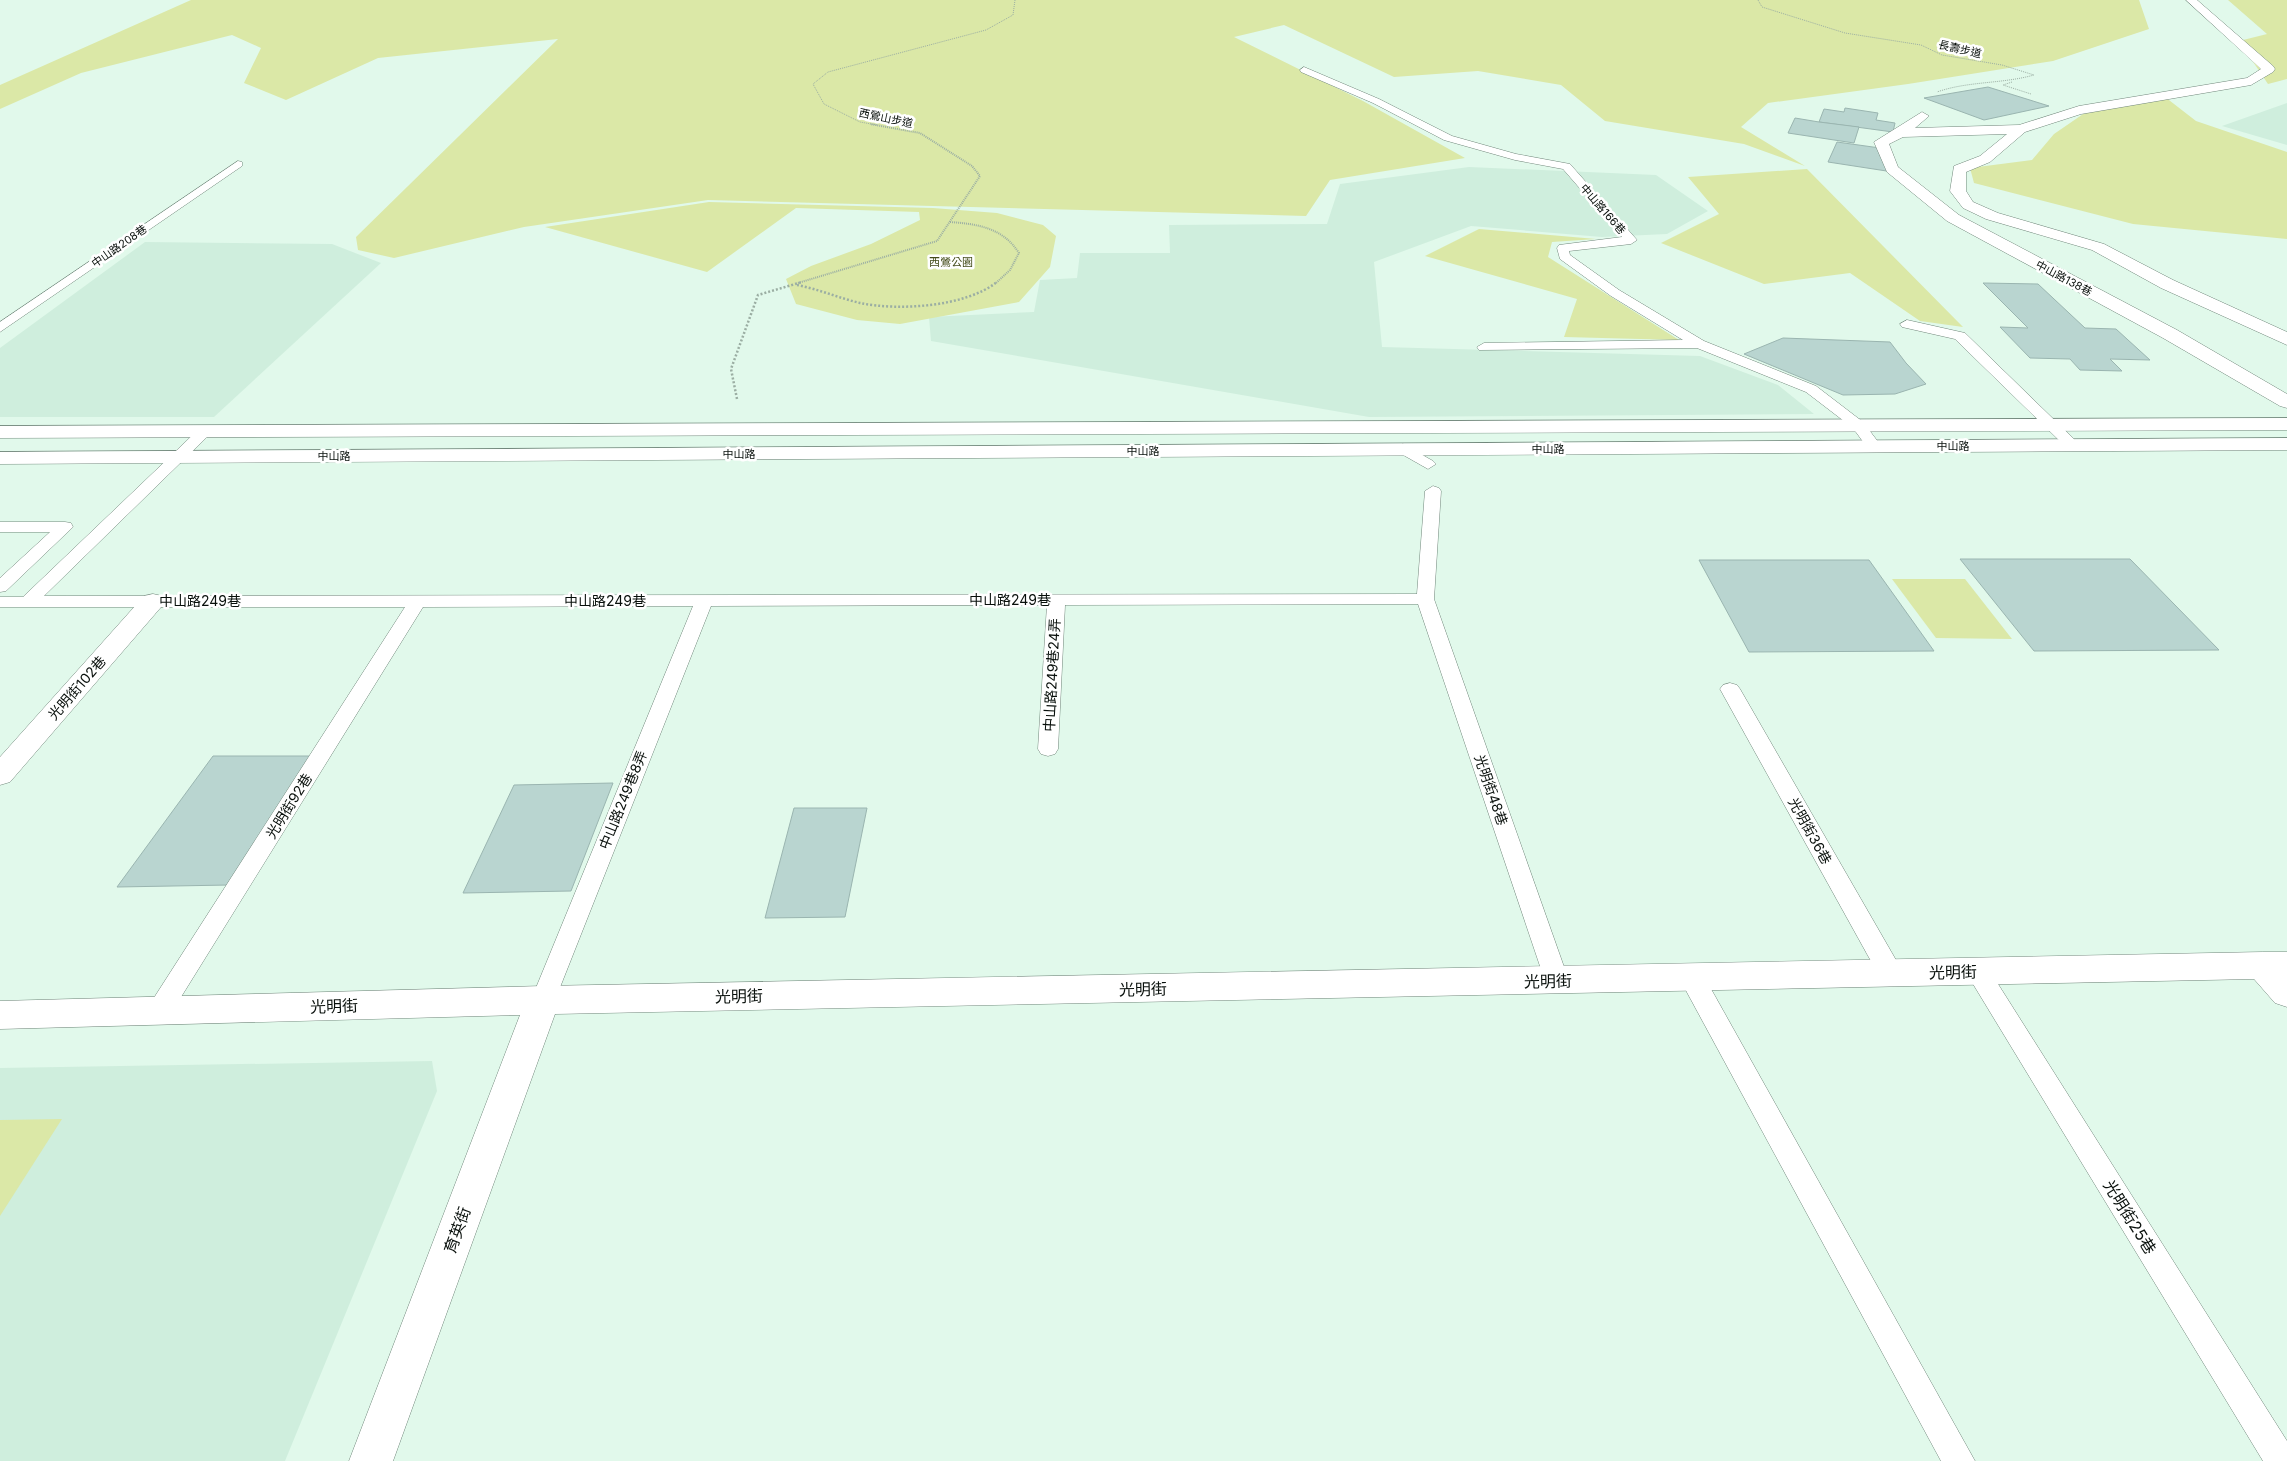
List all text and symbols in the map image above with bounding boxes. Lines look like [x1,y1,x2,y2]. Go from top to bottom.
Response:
street label: 長壽步道 [1937,37,1983,61]
street label: 西鶯山步道 [858,105,914,131]
street label: 中山路166巷 [1577,181,1629,237]
street label: 中山路208巷 [89,222,149,270]
park label: 西鶯公園 [929,255,973,269]
street label: 中山路138巷 [2033,257,2095,299]
street label: 中山路 [1937,439,1970,453]
street label: 中山路 [1532,442,1565,456]
street label: 中山路 [1127,444,1160,458]
street label: 中山路 [723,447,756,461]
street label: 中山路 [318,449,351,463]
street label: 中山路249巷 [969,591,1051,608]
street label: 中山路249巷 [159,592,241,609]
street label: 中山路249巷 [564,592,646,609]
street label: 中山路249巷24弄 [1040,618,1063,732]
street label: 光明街102巷 [44,652,109,723]
street label: 中山路249巷8弄 [595,748,650,852]
street label: 光明街48巷 [1471,752,1512,827]
street label: 光明街92巷 [262,770,315,841]
street label: 光明街36巷 [1785,795,1836,867]
street label: 光明街 [1929,962,1977,982]
street label: 光明街 [1524,971,1572,991]
street label: 光明街 [1119,979,1167,999]
street label: 光明街 [715,986,763,1006]
street label: 光明街 [310,995,358,1017]
street label: 光明街25巷 [2099,1176,2161,1258]
street label: 育英街 [439,1204,475,1256]

